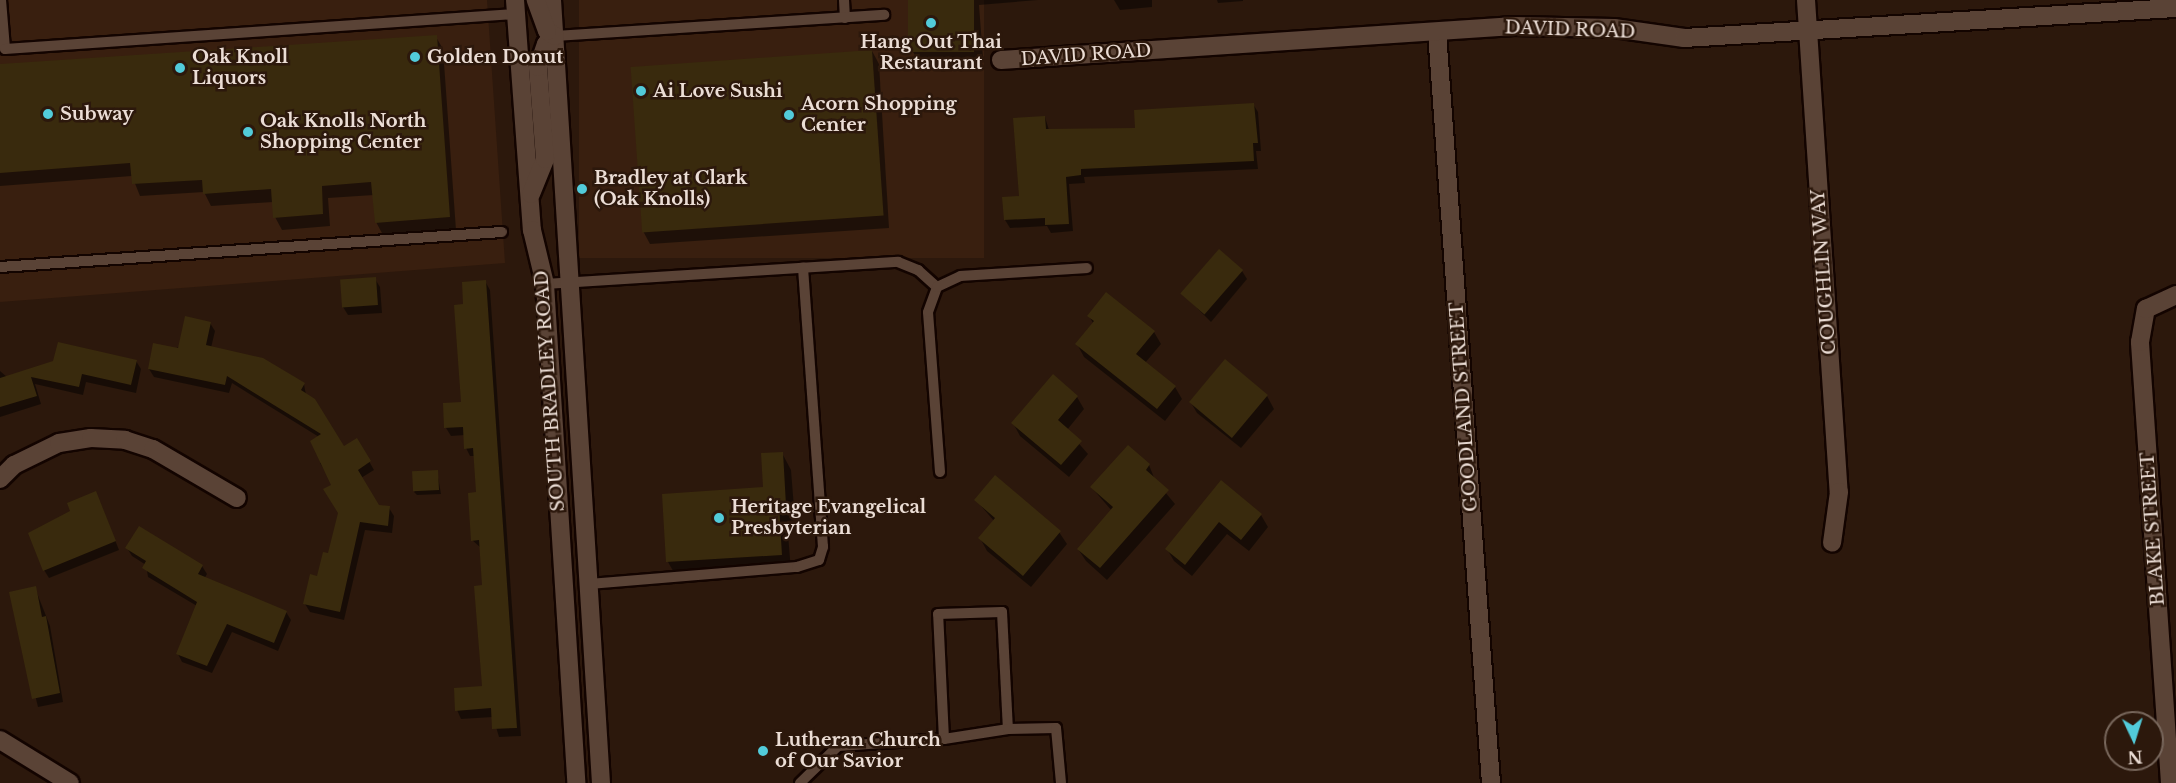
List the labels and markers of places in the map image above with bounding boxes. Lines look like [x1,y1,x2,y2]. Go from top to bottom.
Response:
marker: Hang Out Thai Restaurant [924,16,938,30]
place label: Hang Out Thai Restaurant [860,32,1002,74]
place label: Golden Donut [427,46,563,68]
place label: Oak Knoll Liquors [192,47,288,90]
marker: Golden Donut [408,50,422,64]
marker: Oak Knoll Liquors [173,61,187,75]
place label: Ai Love Sushi [653,80,782,102]
marker: Ai Love Sushi [634,84,648,98]
place label: Acorn Shopping Center [801,94,956,136]
place label: Subway [60,103,134,125]
marker: Subway [41,107,55,121]
marker: Acorn Shopping Center [782,108,796,122]
place label: Oak Knolls North Shopping Center [260,111,427,154]
marker: Oak Knolls North Shopping Center [241,125,255,139]
place label: Bradley at Clark (Oak Knolls) [594,168,748,210]
marker: Bradley at Clark (Oak Knolls) [575,182,589,196]
place label: Heritage Evangelical Presbyterian [731,497,926,540]
marker: Heritage Evangelical Presbyterian [712,511,726,525]
place label: Lutheran Church of Our Savior [775,730,941,772]
marker: Lutheran Church of Our Savior [756,744,770,758]

